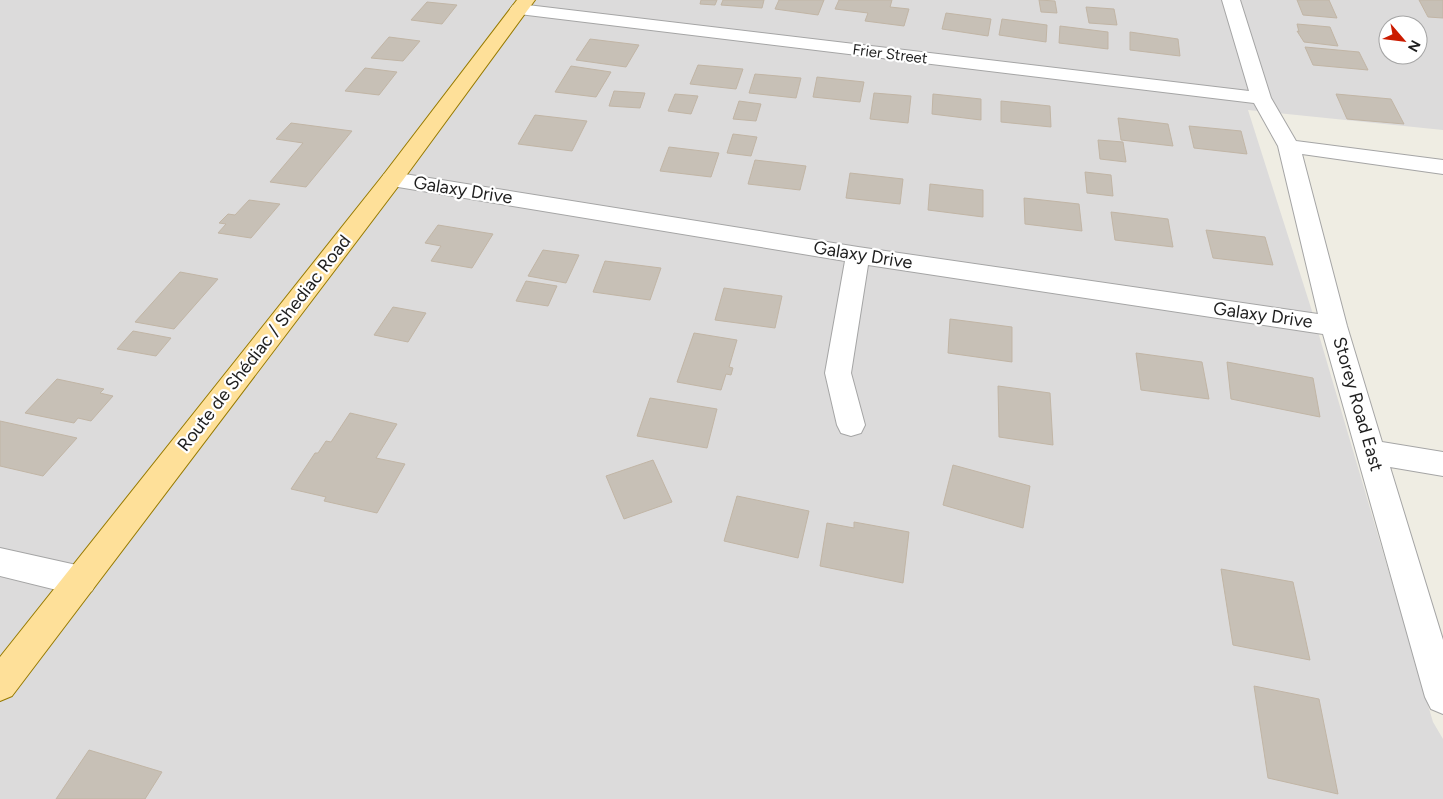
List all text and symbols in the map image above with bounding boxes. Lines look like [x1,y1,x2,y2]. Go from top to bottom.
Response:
north arrow [1378,15,1428,65]
text: N [1404,37,1424,55]
street label: Frier Street [851,40,929,68]
street label: Galaxy Drive [412,171,514,209]
street label: Route de Shédiac / Shediac Road [173,230,355,456]
street label: Galaxy Drive [812,236,914,274]
street label: Galaxy Drive [1212,297,1314,333]
street label: Storey Road East [1328,334,1388,474]

